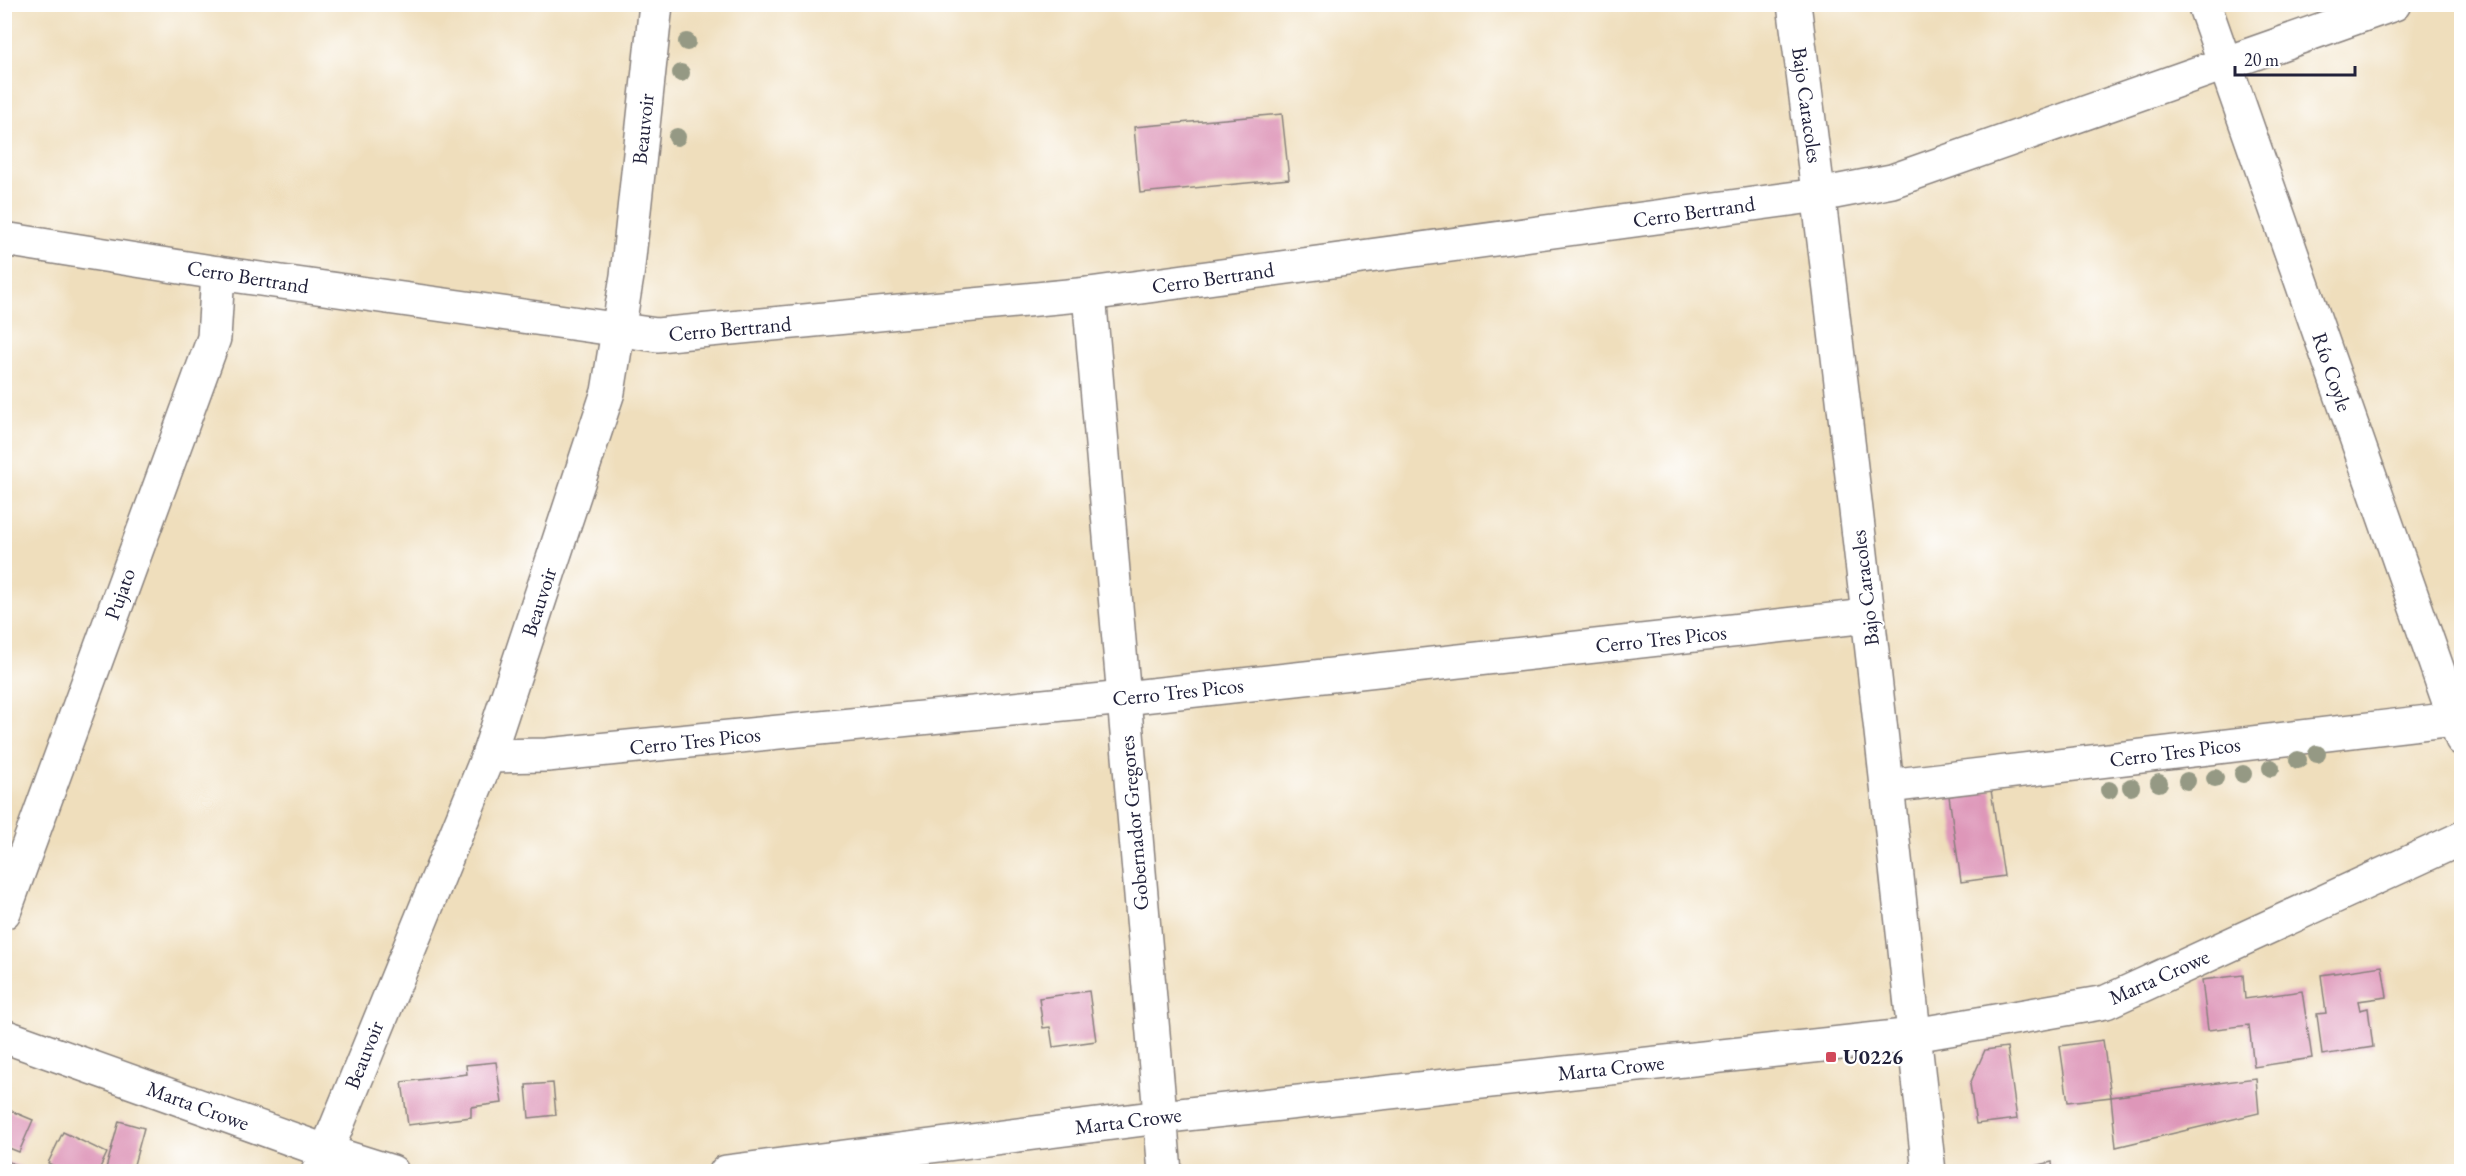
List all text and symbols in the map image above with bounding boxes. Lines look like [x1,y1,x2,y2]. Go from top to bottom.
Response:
scale bar [2235,39,2355,77]
street label: Bajo Caracoles [1786,45,1829,165]
text: 20 m [2244,48,2279,71]
street label: Beauvoir [625,92,660,166]
street label: Cerro Bertrand [1631,190,1757,233]
street label: Cerro Bertrand [185,254,311,300]
street label: Cerro Bertrand [1150,256,1276,299]
street label: Cerro Bertrand [668,310,793,347]
street label: Río Coyle [2306,329,2359,415]
street label: Bajo Caracoles [1844,528,1885,648]
street label: Pujato [98,564,141,623]
street label: Beauvoir [515,564,562,640]
street label: Cerro Tres Picos [1594,618,1728,659]
street label: Cerro Tres Picos [1111,671,1245,712]
street label: Cerro Tres Picos [628,720,762,761]
street label: Cerro Tres Picos [2108,730,2242,773]
street label: Gobernador Gregores [1112,734,1155,912]
street label: Marta Crowe [2104,942,2213,1011]
street label: Beauvoir [338,1017,389,1093]
place label: U0226 [1843,1043,1903,1070]
street label: Marta Crowe [1556,1048,1666,1087]
marker: U0226 [1824,1050,1838,1064]
street label: Marta Crowe [143,1075,253,1137]
street label: Marta Crowe [1073,1101,1183,1140]

